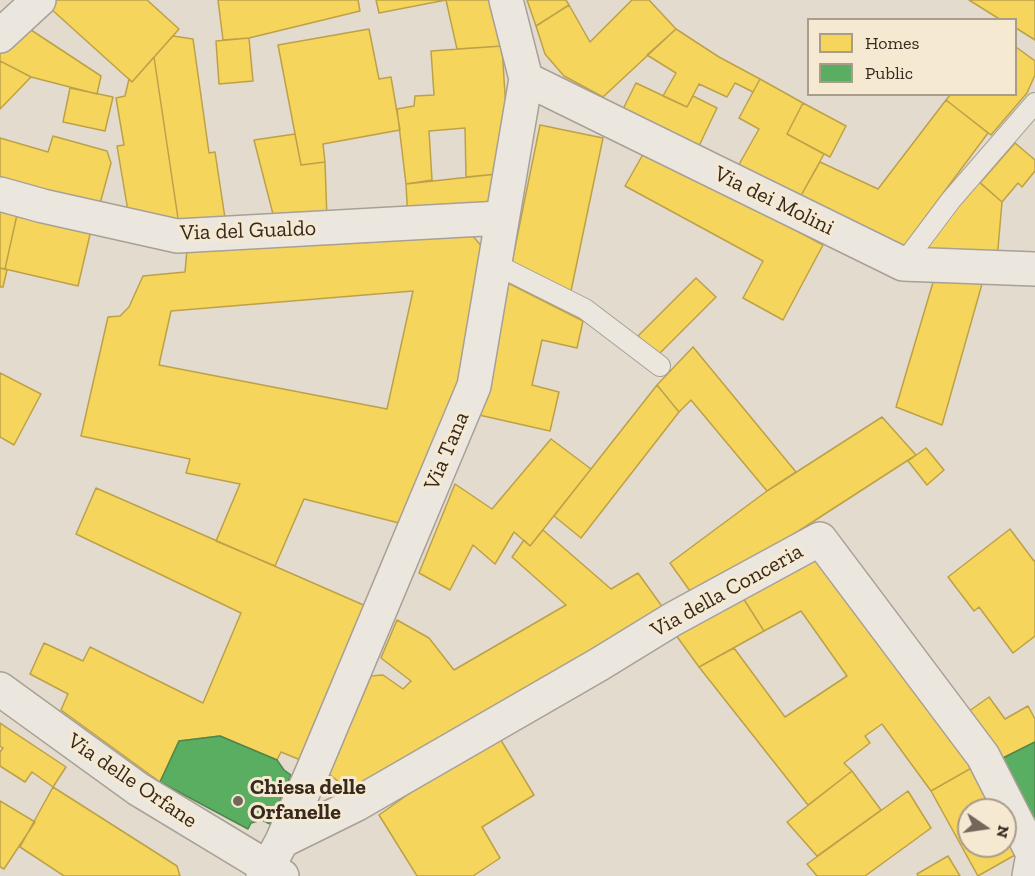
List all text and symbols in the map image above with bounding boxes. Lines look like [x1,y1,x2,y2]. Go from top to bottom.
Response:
legend [807,18,1017,96]
text: Homes [865,32,919,54]
text: Public [865,62,913,84]
street label: Via dei Molini [710,161,838,241]
street label: Via del Gualdo [179,215,317,247]
street label: Via Tana [419,408,475,494]
street label: Via della Conceria [646,538,808,644]
street label: Via delle Orfane [62,728,202,834]
place label: Chiesa delle Orfanelle [250,775,366,826]
marker: Chiesa delle Orfanelle [231,794,245,808]
north arrow [957,798,1017,858]
text: N [992,824,1014,840]

